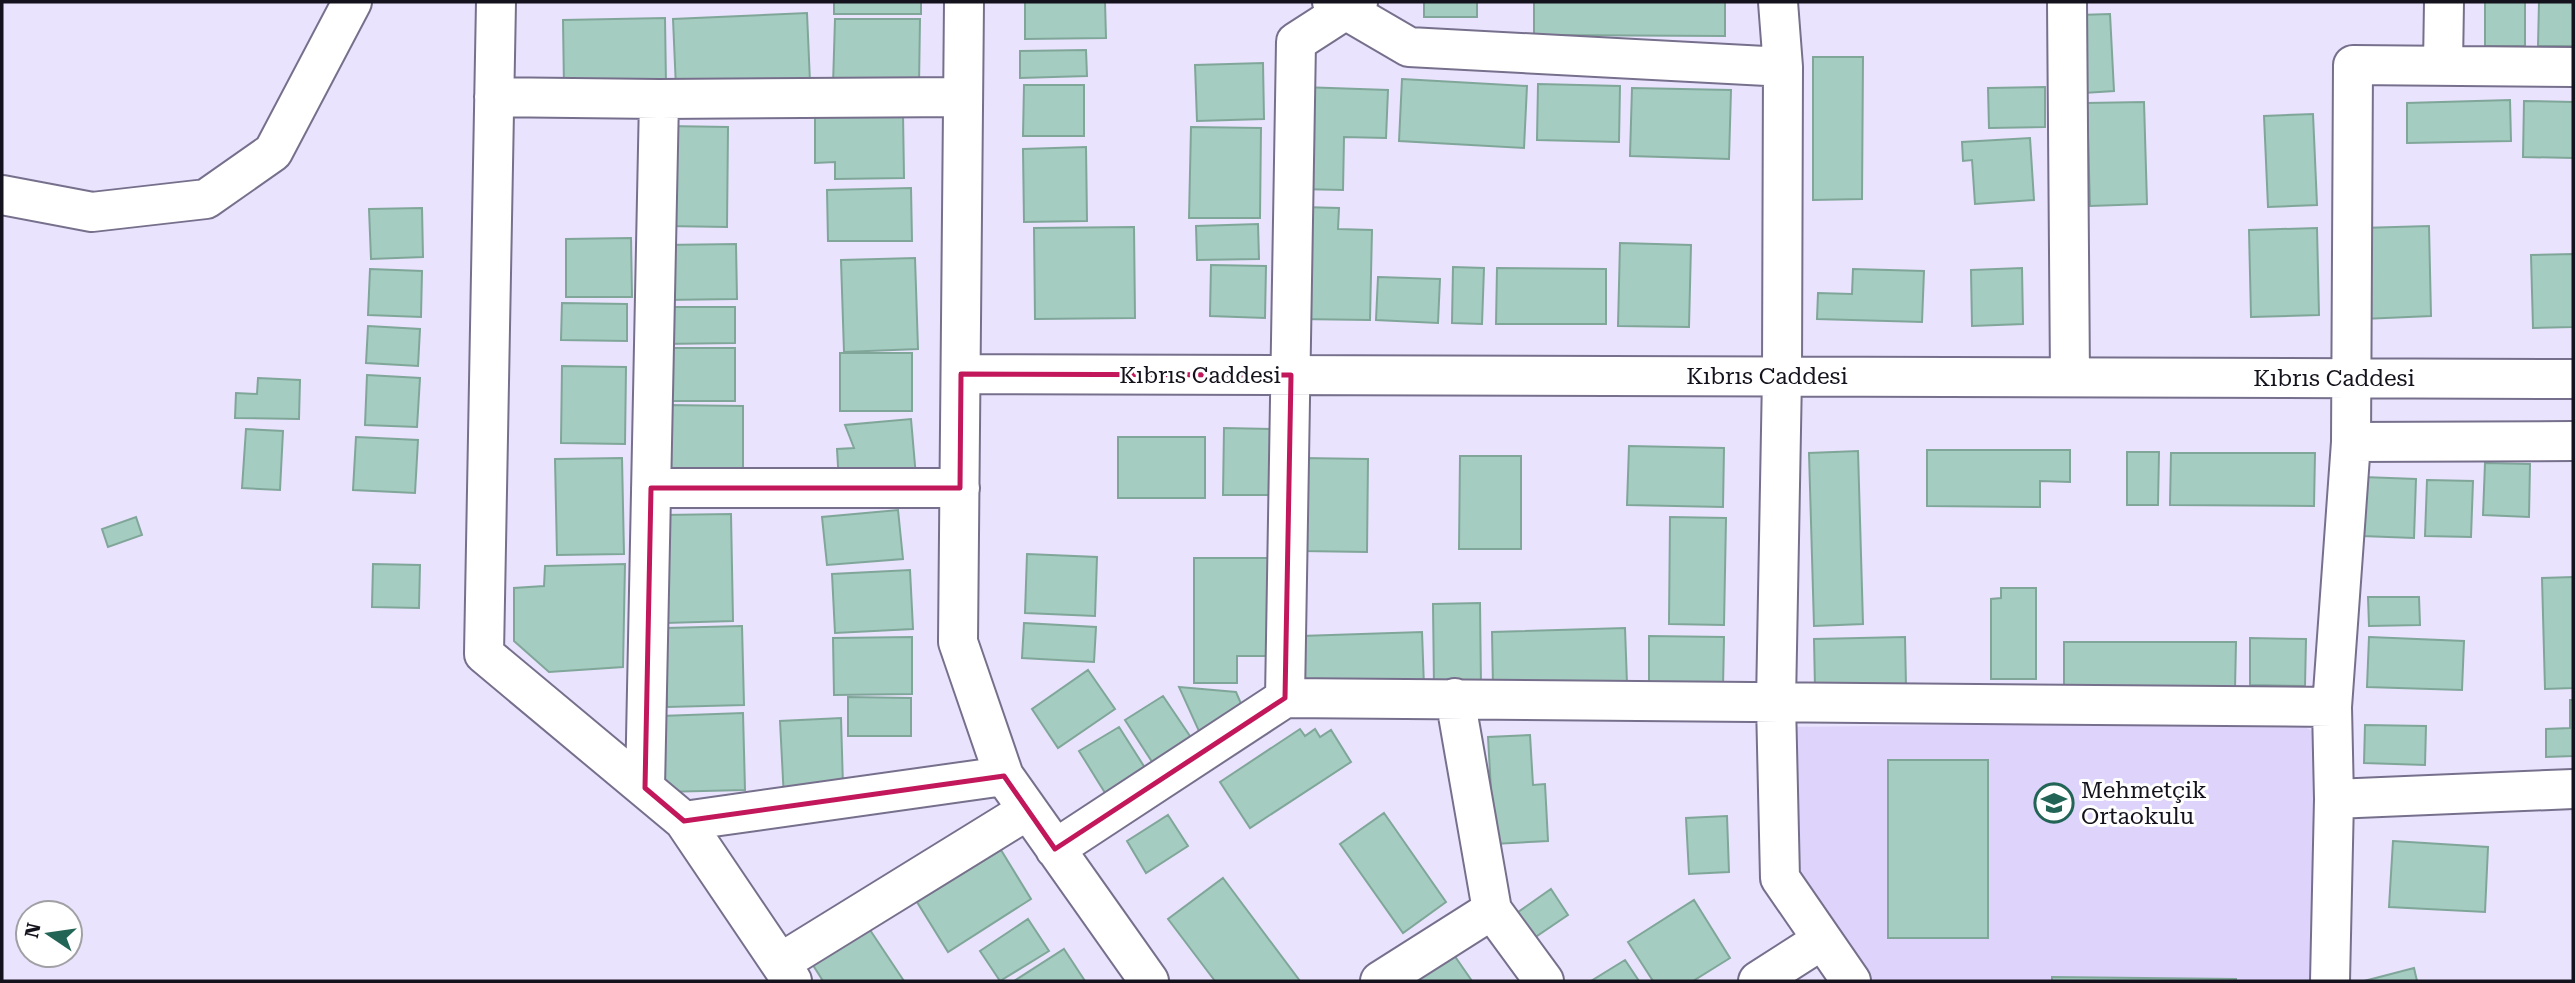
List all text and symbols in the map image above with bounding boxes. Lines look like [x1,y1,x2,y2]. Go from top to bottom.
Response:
street label: Kıbrıs Caddesi [1119,362,1281,389]
street label: Kıbrıs Caddesi [1686,363,1848,390]
street label: Kıbrıs Caddesi [2253,365,2415,392]
place label: Mehmetçik Ortaokulu [2081,777,2207,830]
school or university icon: Mehmetçik Ortaokulu [2033,782,2075,824]
north arrow [14,899,84,969]
text: N [20,920,46,940]

